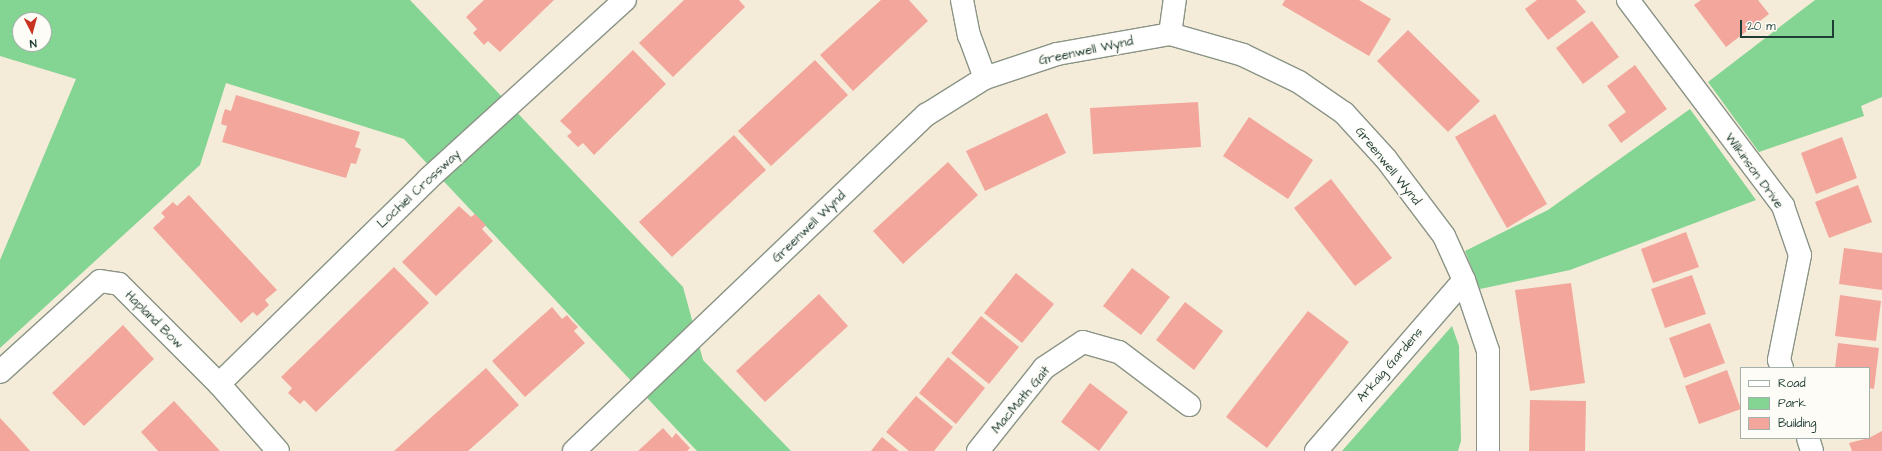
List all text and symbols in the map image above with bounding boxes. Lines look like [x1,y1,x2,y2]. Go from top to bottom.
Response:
north arrow [12,12,52,52]
scale bar [1742,12,1836,38]
text: 20 m [1747,18,1776,35]
street label: Greenwell Wynd [1037,33,1135,69]
text: N [29,36,37,51]
street label: Greenwell Wynd [1352,124,1424,208]
street label: Wilkinson Drive [1721,130,1787,212]
street label: Lochiel Crossway [374,146,464,232]
street label: Greenwell Wynd [769,188,849,266]
street label: Hapland Bow [122,288,186,352]
street label: Arkaig Gardens [1353,325,1427,405]
street label: MacMath Gait [988,363,1054,437]
legend [1740,367,1870,439]
text: Road [1778,375,1806,392]
text: Park [1778,395,1806,412]
text: Building [1778,415,1816,432]

